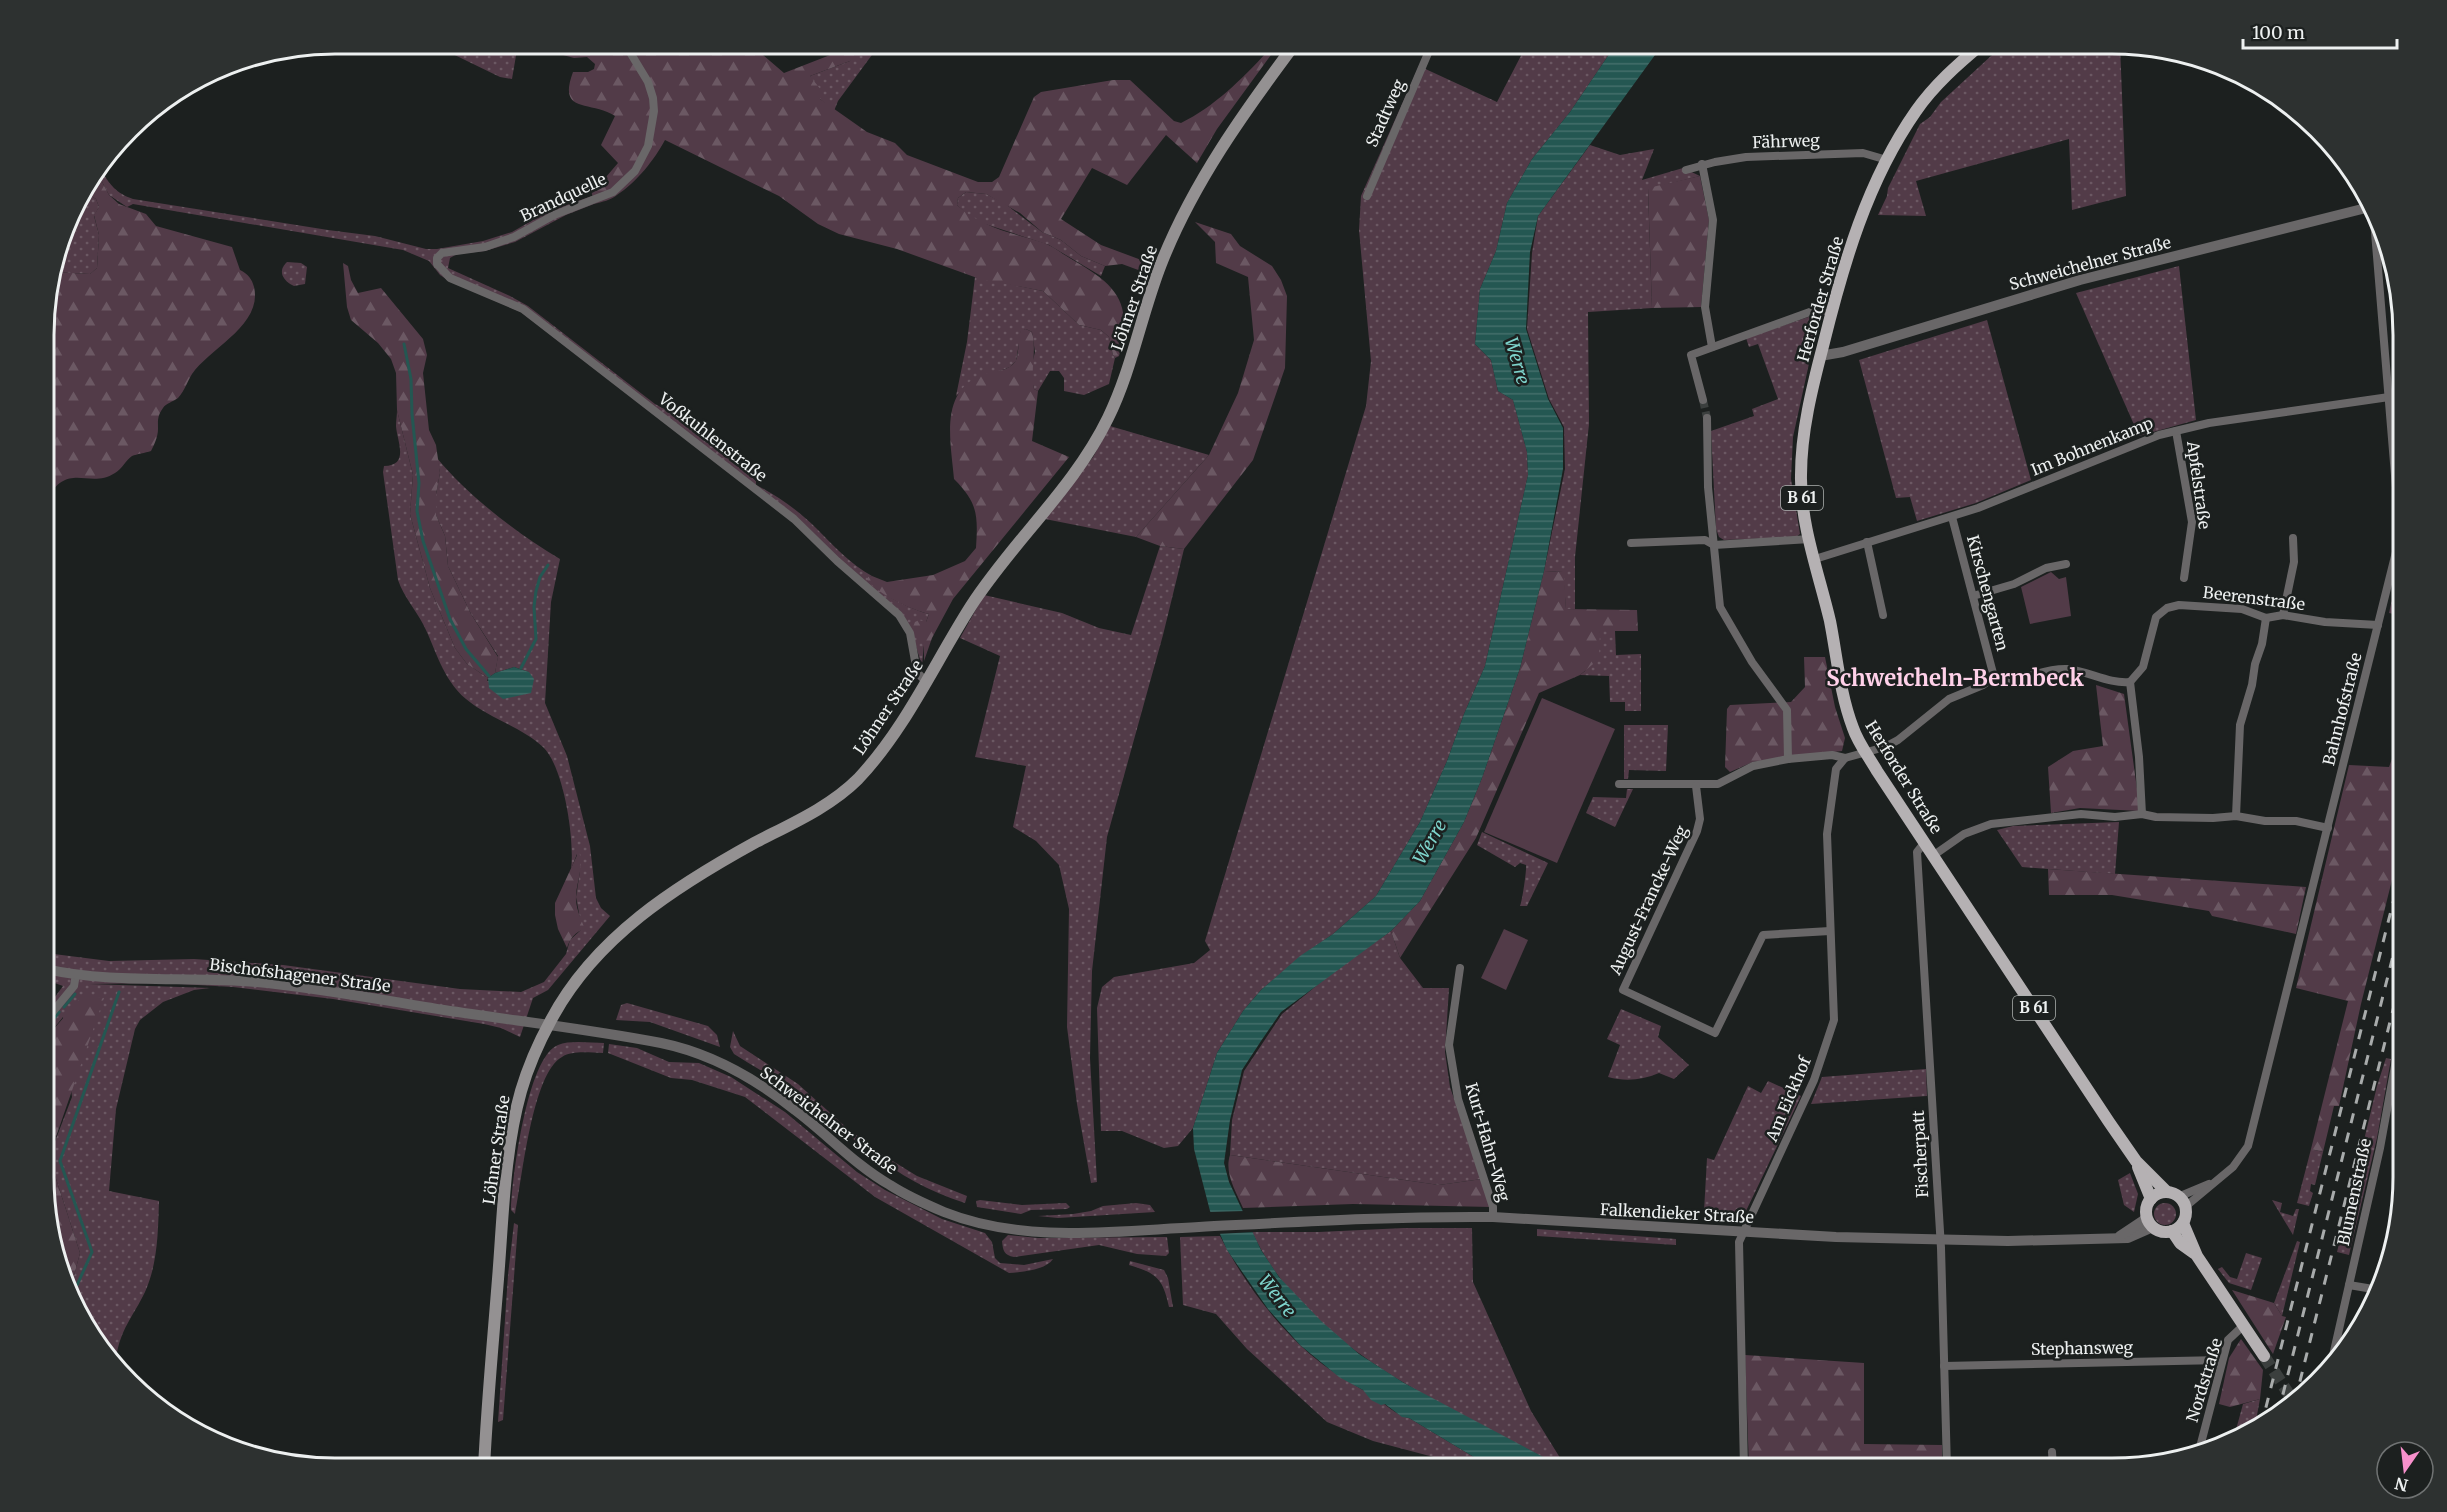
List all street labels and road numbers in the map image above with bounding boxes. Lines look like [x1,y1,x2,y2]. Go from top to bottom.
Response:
street label: Stadtweg [1361,76,1409,150]
street label: Fährweg [1752,130,1820,152]
street label: Brandquelle [517,168,609,226]
street label: Schweichelner Straße [2007,232,2173,294]
street label: Herforder Straße [1793,234,1847,364]
street label: Löhner Straße [1107,243,1161,353]
street label: Voßkuhlenstraße [654,388,771,486]
street label: Im Bohnenkamp [2028,412,2156,480]
street label: Apfelstraße [2183,439,2215,530]
road number: B 61 [1781,486,1823,510]
street label: Kirschengarten [1963,533,2013,653]
street label: Beerenstraße [2202,582,2306,614]
street label: Bahnhofstraße [2318,651,2366,767]
street label: Löhner Straße [849,656,927,758]
street label: Herforder Straße [1861,717,1947,837]
street label: August-Francke-Weg [1604,822,1692,979]
street label: Bischofshagener Straße [208,954,392,996]
road number: B 61 [2013,996,2055,1020]
street label: Am Eickhof [1761,1053,1815,1145]
street label: Schweichelner Straße [756,1062,902,1178]
street label: Kurt-Hahn-Weg [1461,1080,1515,1204]
street label: Löhner Straße [478,1094,514,1206]
street label: Fischerpatt [1908,1109,1932,1198]
street label: Blumenstraße [2333,1137,2375,1247]
street label: Falkendieker Straße [1600,1199,1754,1227]
street label: Nordstraße [2182,1336,2226,1424]
street label: Stephansweg [2031,1337,2134,1359]

